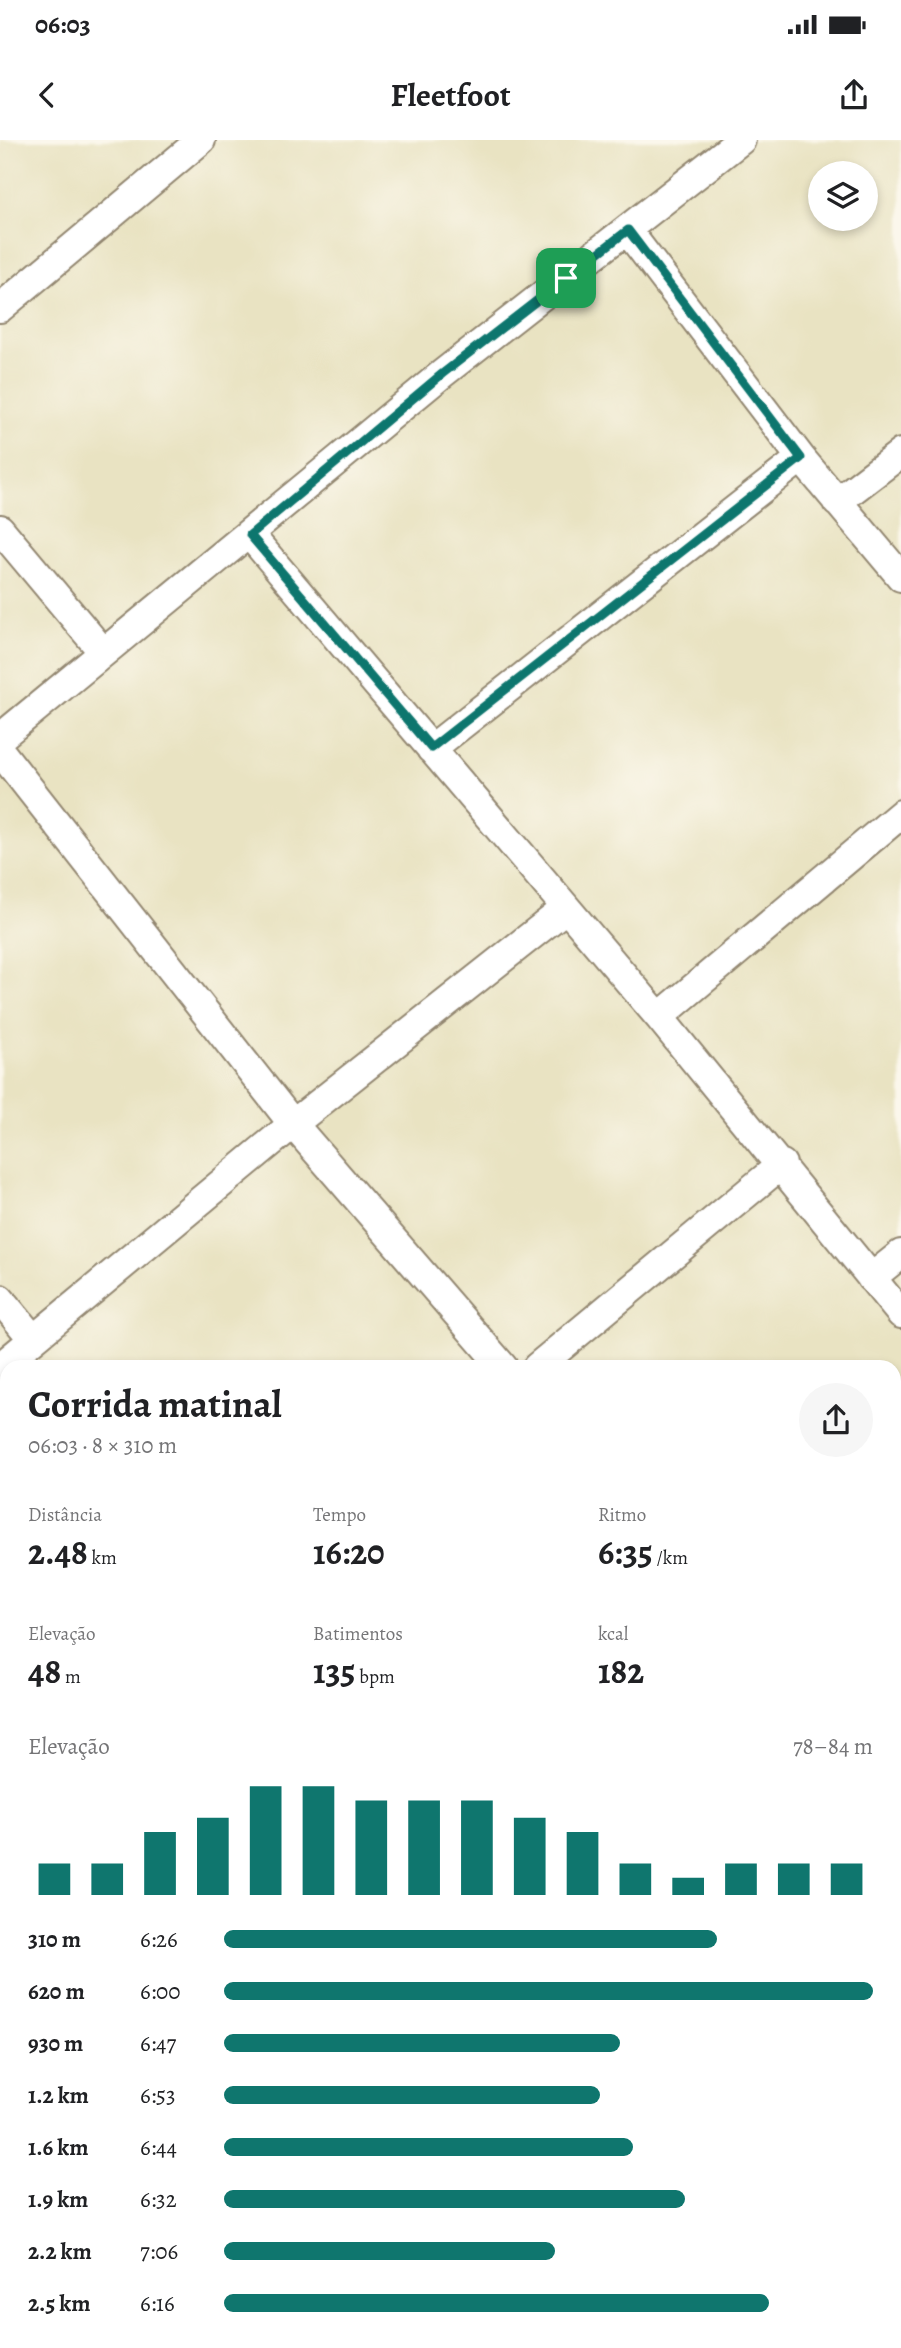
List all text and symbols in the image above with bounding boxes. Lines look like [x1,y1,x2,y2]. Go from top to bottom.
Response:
text: 06:03 [35,7,91,42]
text: Fleetfoot [390,73,511,117]
icon: back [28,76,66,114]
icon: share [835,76,873,114]
map controls [808,161,878,231]
button: layers [808,161,878,231]
pin [536,248,596,308]
icon: arrive [547,259,585,297]
text: Corrida matinal [28,1378,282,1430]
button: share [799,1383,873,1457]
text: 06:03 · 8 × 310 m [28,1430,177,1461]
text: Distância [28,1502,102,1528]
text: Tempo [313,1502,366,1528]
text: Ritmo [598,1502,646,1528]
text: 2.48 [28,1528,88,1576]
text: 16:20 [313,1528,385,1576]
text: 6:35 [598,1528,653,1576]
text: km [88,1545,117,1571]
text: /km [653,1545,688,1571]
text: Elevação [28,1621,96,1647]
text: Batimentos [313,1621,403,1647]
text: kcal [598,1621,628,1647]
text: 48 [28,1647,61,1695]
text: 135 [313,1647,356,1695]
text: 182 [598,1647,644,1695]
text: m [61,1664,81,1690]
text: bpm [356,1664,395,1690]
text: Elevação [28,1731,110,1762]
text: 78–84 m [793,1731,873,1762]
text: 310 m [28,1924,81,1955]
text: 6:26 [140,1924,178,1955]
text: 620 m [28,1976,85,2007]
text: 6:00 [140,1976,181,2007]
text: 930 m [28,2028,83,2059]
text: 6:47 [140,2028,176,2059]
text: 1.2 km [28,2080,89,2111]
text: 6:53 [140,2080,176,2111]
text: 1.6 km [28,2132,88,2163]
text: 6:44 [140,2132,177,2163]
text: 1.9 km [28,2184,88,2215]
text: 6:32 [140,2184,177,2215]
text: 2.2 km [28,2236,92,2267]
text: 7:06 [140,2236,178,2267]
text: 2.5 km [28,2288,90,2319]
text: 6:16 [140,2288,175,2319]

